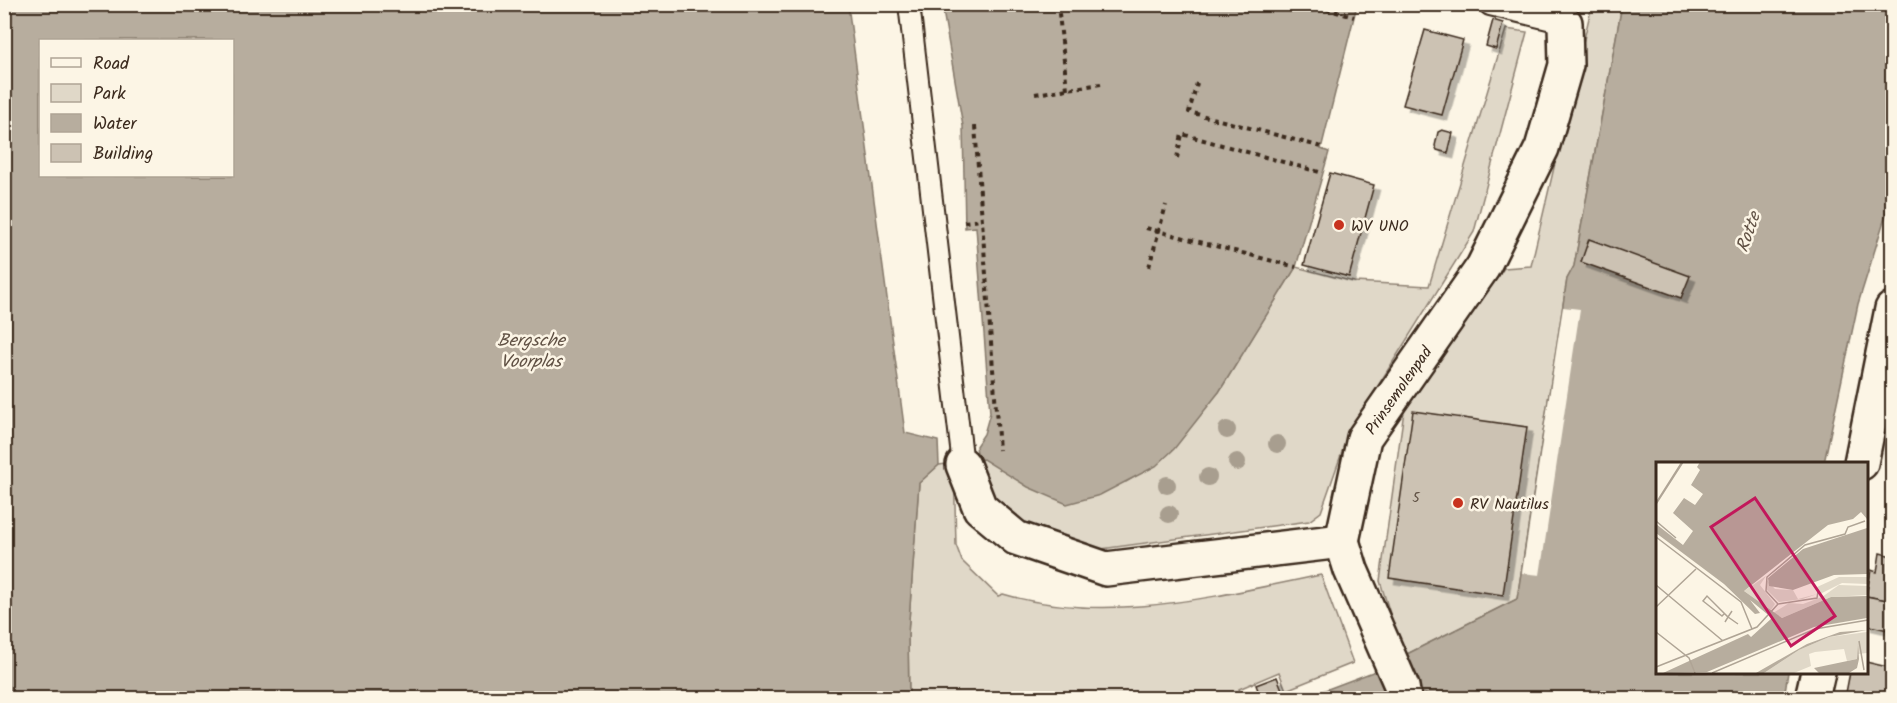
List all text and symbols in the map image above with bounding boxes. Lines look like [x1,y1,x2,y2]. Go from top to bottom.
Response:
legend [39,39,234,177]
text: Road [93,50,130,79]
text: Park [93,80,126,109]
text: Water [93,110,138,139]
text: Building [93,140,153,169]
water label: Rotte [1729,207,1770,256]
place label: WV UNO [1351,214,1409,239]
marker: WV UNO [1332,218,1346,232]
water label: Bergsche Voorplas [497,327,567,377]
street label: Prinsemolenpad [1359,341,1440,440]
inset map [1656,462,1867,673]
house number: 5 [1412,487,1421,509]
place label: RV Nautilus [1470,492,1549,517]
marker: RV Nautilus [1451,496,1465,510]

